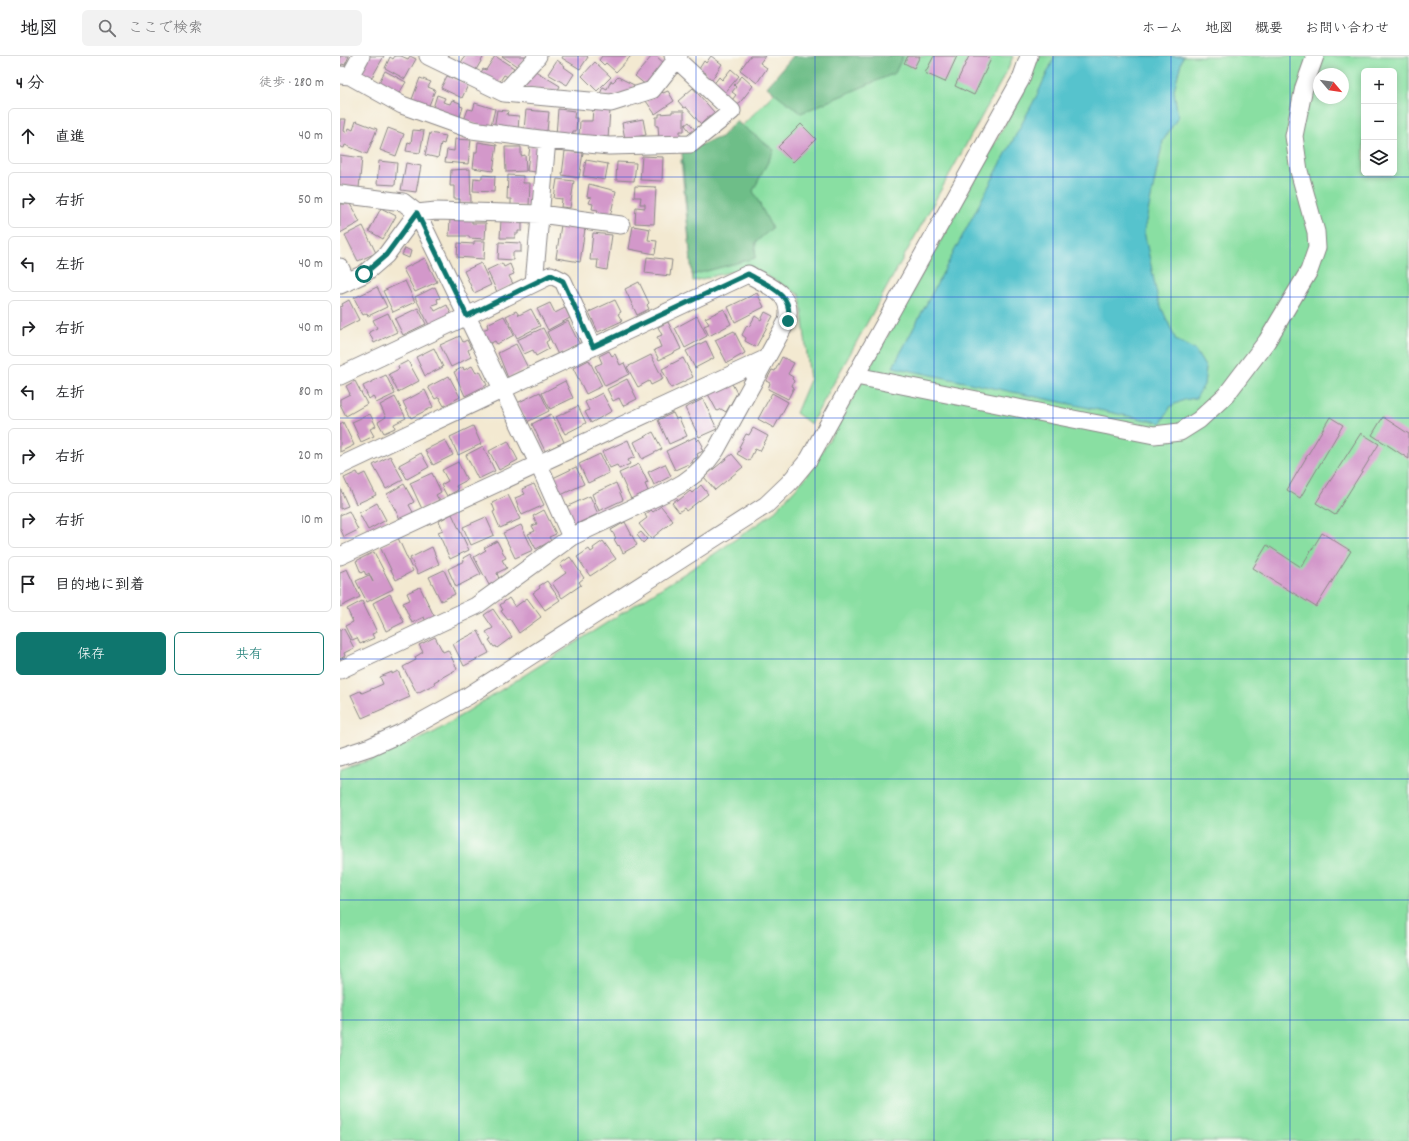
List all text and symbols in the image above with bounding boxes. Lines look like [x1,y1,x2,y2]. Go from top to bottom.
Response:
search box [82,10,362,46]
text: 地図 [20,17,58,44]
icon: search [96,17,118,39]
text: ここで検索 [128,18,203,40]
text: ホーム [1142,19,1183,39]
text: 地図 [1205,19,1233,39]
text: 概要 [1255,19,1283,39]
text: お問い合わせ [1305,19,1389,39]
north arrow [1313,68,1349,104]
map controls [1361,68,1397,176]
button: + [1361,68,1397,104]
text: 4 分 [16,73,44,97]
text: 徒歩 · 280 m [259,74,324,93]
button: − [1361,104,1397,140]
icon: ahead [17,125,39,147]
text: 直進 [55,127,85,149]
text: 40 m [299,127,323,146]
button: layers [1361,140,1397,176]
icon: right [17,189,39,211]
text: 右折 [55,191,85,213]
text: 50 m [298,191,323,210]
icon: left [17,253,39,275]
text: 左折 [55,255,85,277]
text: 40 m [299,255,323,274]
route start [355,265,373,283]
route end [779,312,797,330]
icon: right [17,317,39,339]
text: 右折 [55,319,85,341]
text: 40 m [299,319,323,338]
icon: left [17,381,39,403]
text: 左折 [55,383,85,405]
text: 80 m [299,383,323,402]
icon: right [17,445,39,467]
text: 右折 [55,447,85,469]
text: 20 m [298,447,323,466]
icon: right [17,509,39,531]
text: 右折 [55,511,85,533]
text: 10 m [301,511,323,530]
icon: arrive [17,573,39,595]
text: 目的地に到着 [55,575,145,597]
button: 保存 [16,632,166,675]
button: 共有 [174,632,324,675]

